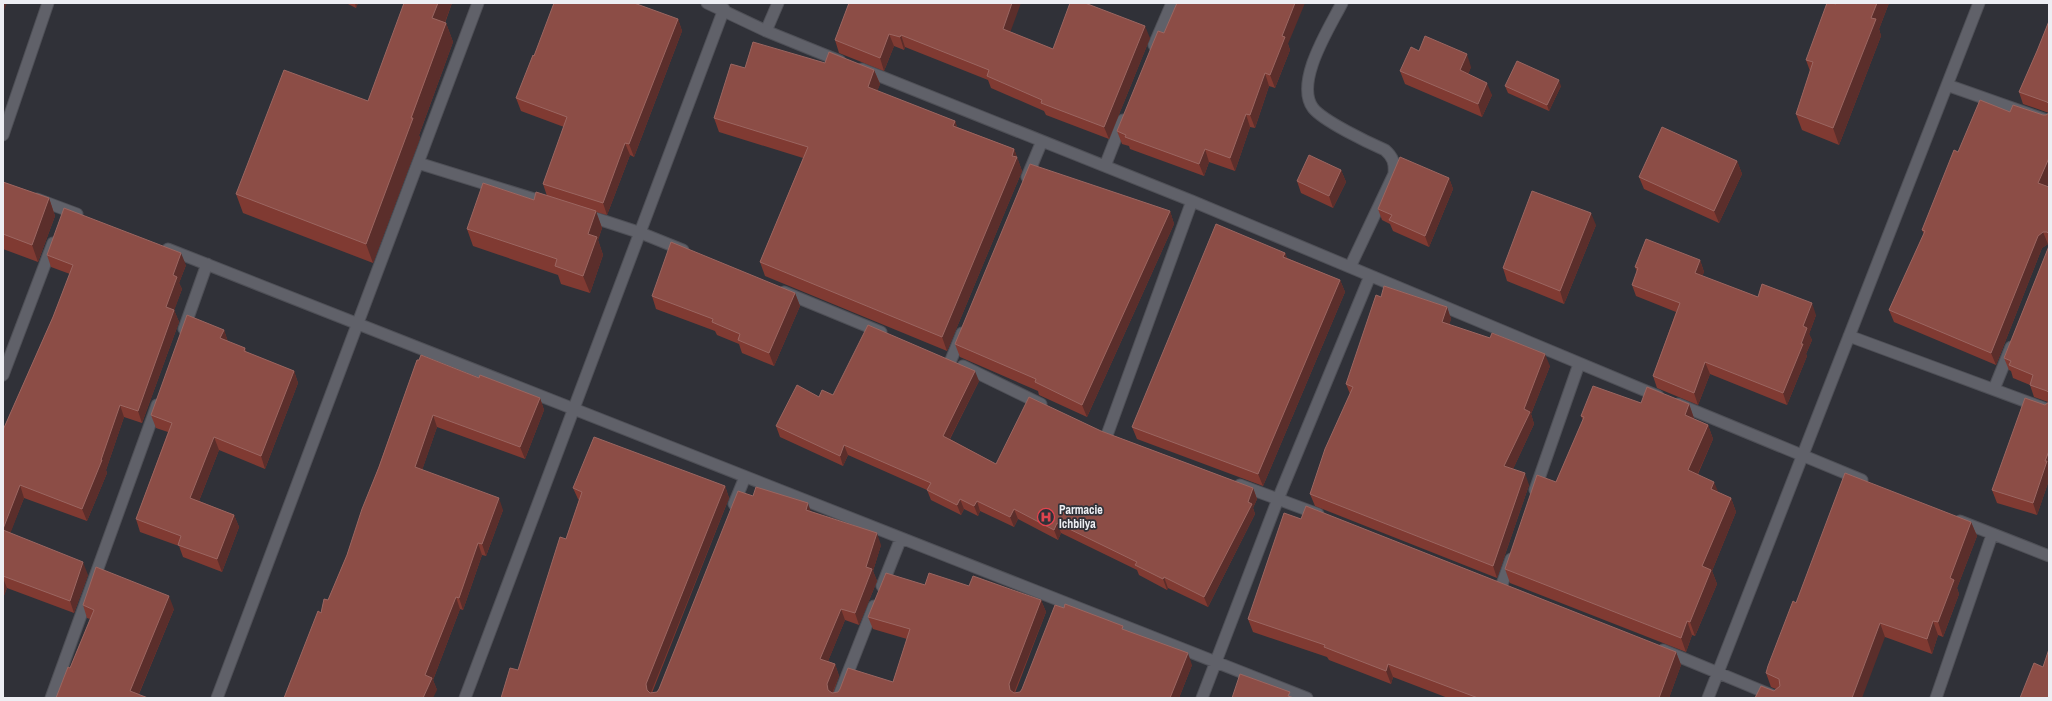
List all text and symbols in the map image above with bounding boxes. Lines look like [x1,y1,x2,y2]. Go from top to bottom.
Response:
place label: Parmacie Ichbilya [1059,502,1103,532]
hospital icon: Parmacie Ichbilya [1036,507,1056,527]

